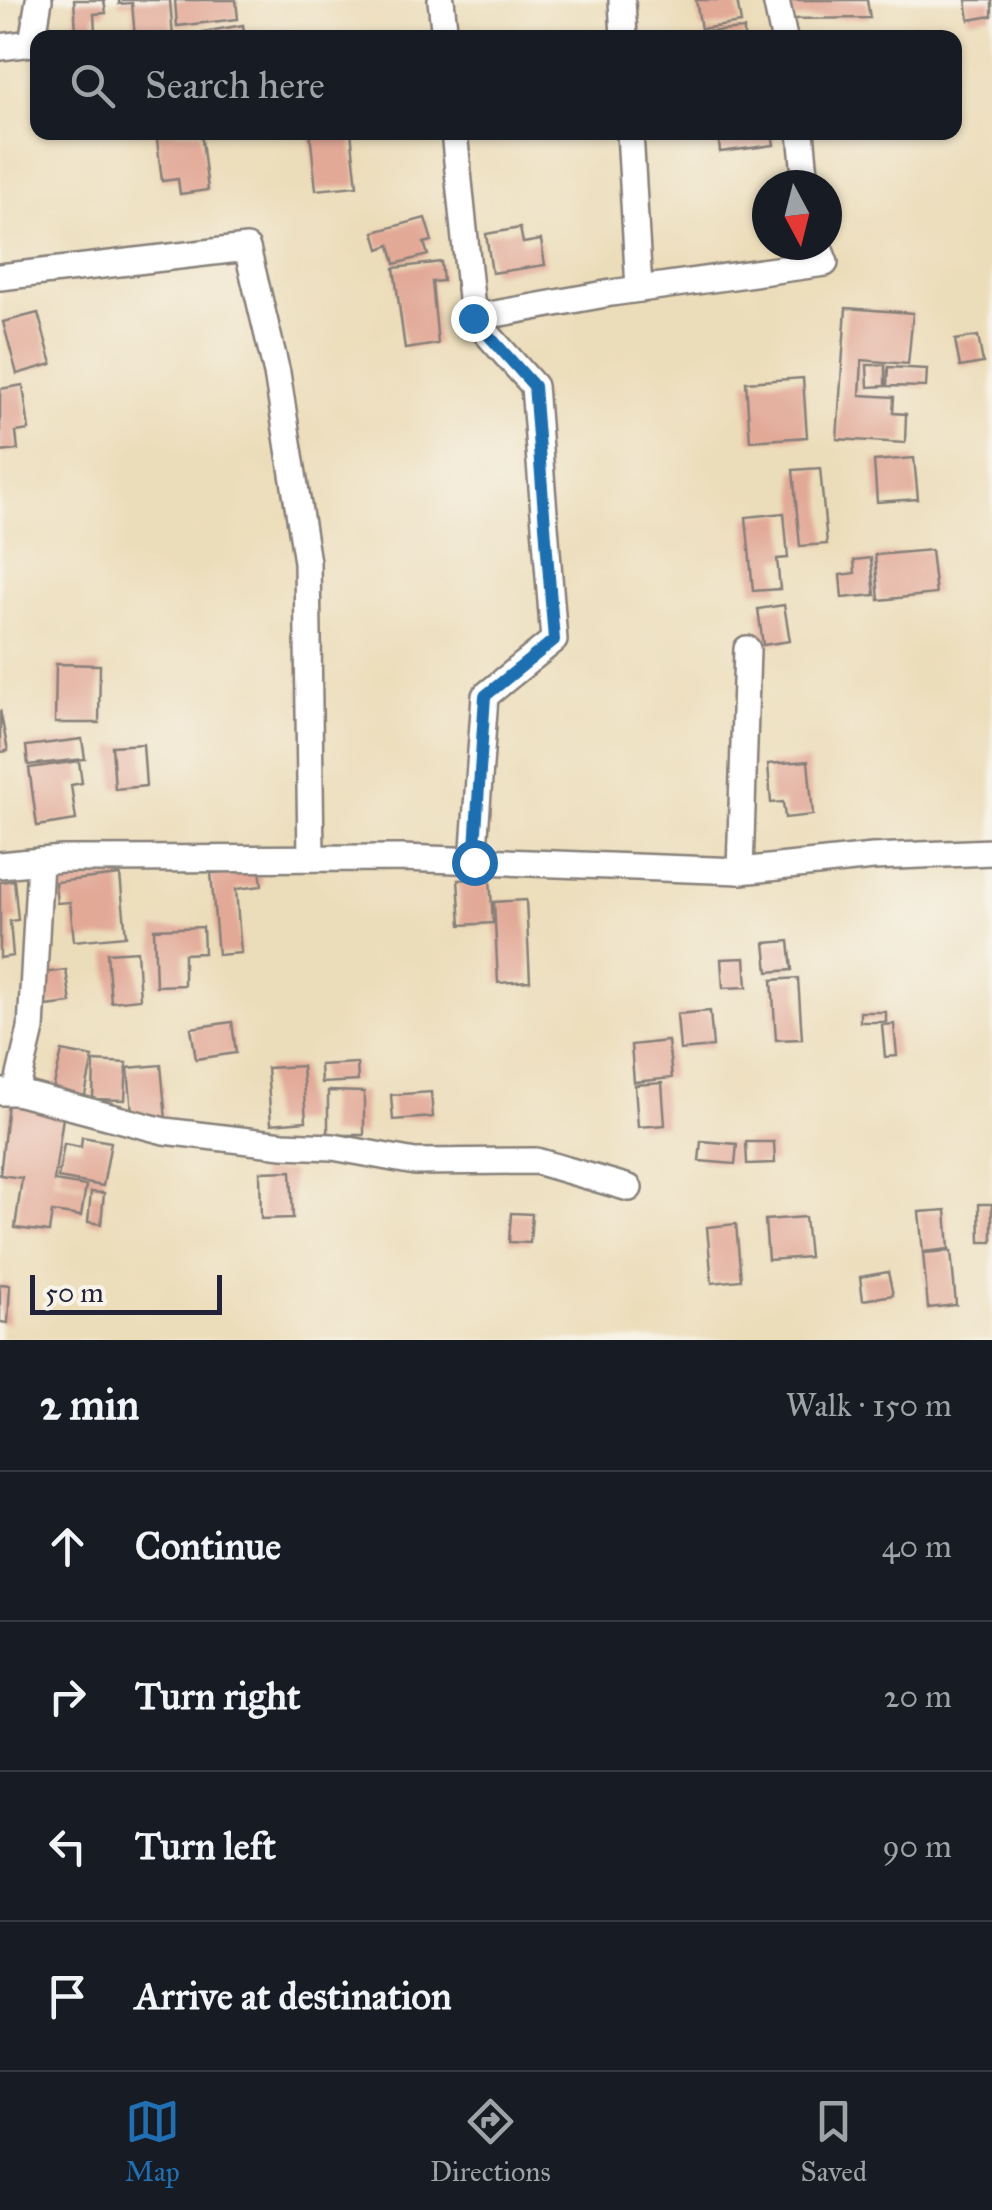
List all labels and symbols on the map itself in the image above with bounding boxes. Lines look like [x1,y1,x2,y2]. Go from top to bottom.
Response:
north arrow [752,170,842,260]
route end [451,296,497,342]
route start [452,840,498,886]
scale bar [30,1270,222,1314]

